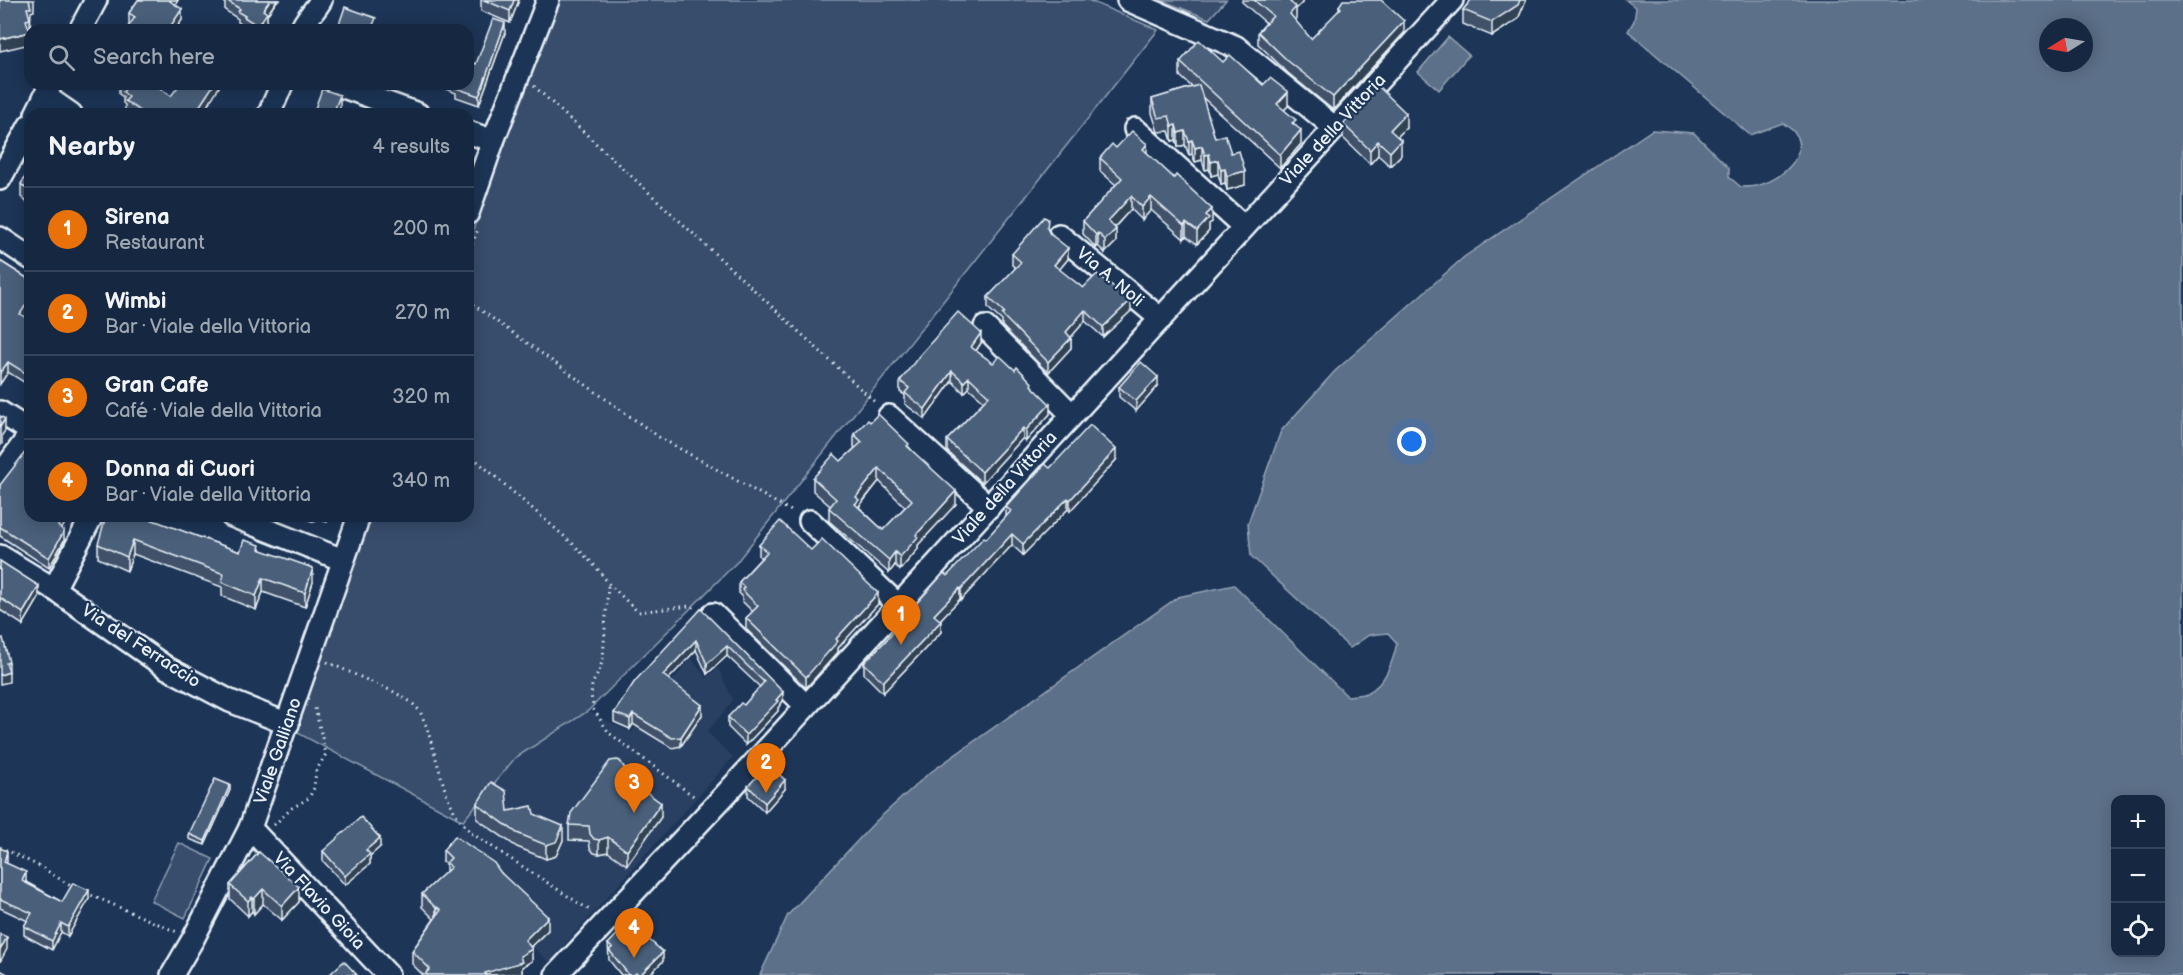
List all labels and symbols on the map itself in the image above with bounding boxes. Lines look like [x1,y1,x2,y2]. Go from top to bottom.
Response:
north arrow [2039,18,2093,72]
street label: Viale della Vittoria [1276,70,1390,190]
street label: Via A. Noli [1072,243,1148,311]
street label: Viale della Vittoria [949,427,1061,549]
your location [1397,427,1426,456]
pin: 1 [882,596,920,645]
street label: Via del Ferraccio [78,600,204,692]
street label: Viale Galliano [250,695,306,807]
pin: 2 [746,744,786,793]
pin: 3 [614,764,654,813]
street label: Via Flavio Gioia [269,848,369,954]
pin: 4 [614,908,654,958]

